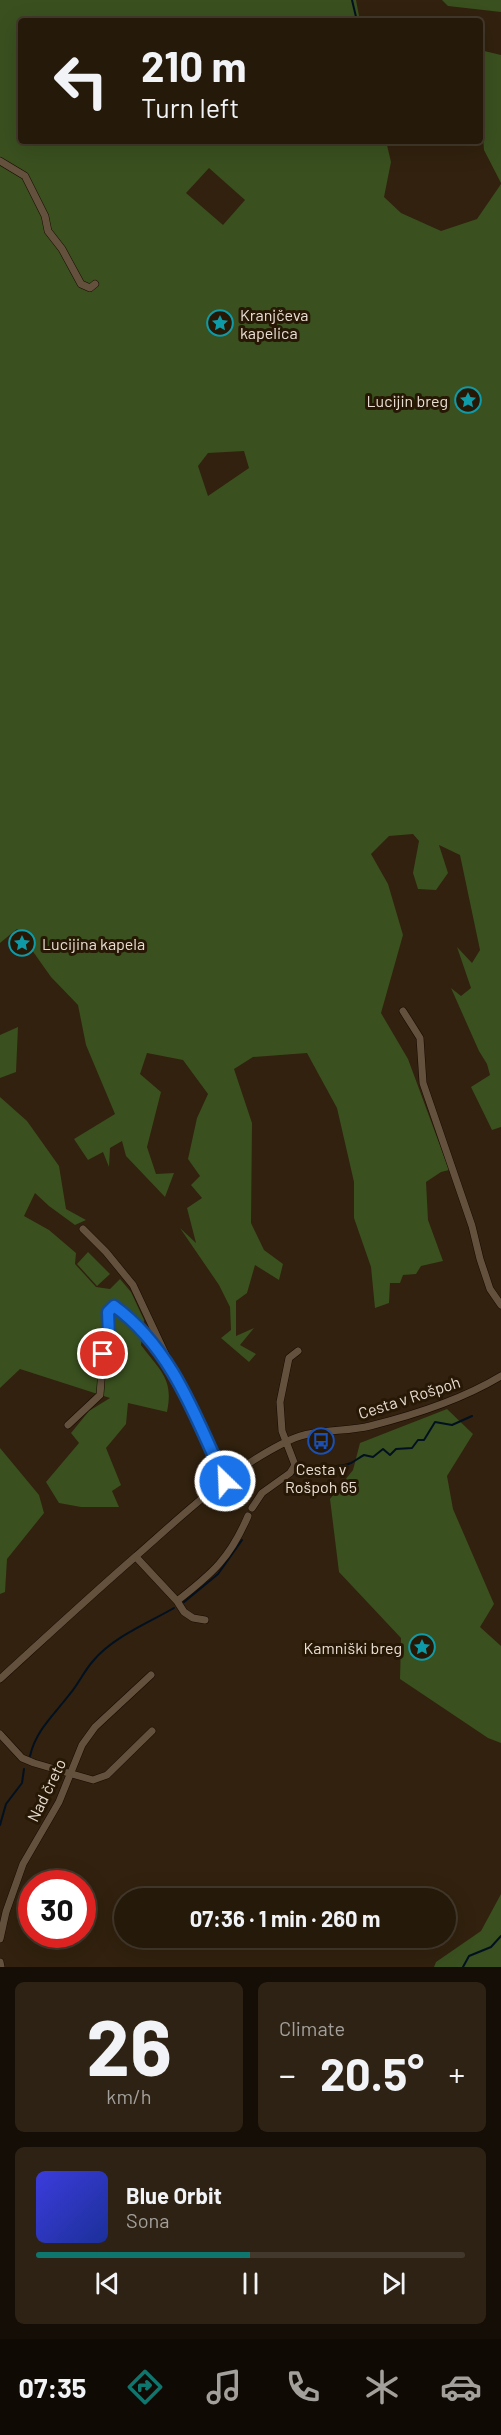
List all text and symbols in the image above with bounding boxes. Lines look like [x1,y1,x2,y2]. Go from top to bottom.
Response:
text: 210 m [141,40,247,90]
icon: left [42,42,120,120]
text: Turn left [141,91,239,123]
place label: Kranjčeva kapelica [240,305,308,342]
place icon: Kranjčeva kapelica [205,308,235,338]
place icon: Lucijin breg [453,385,483,415]
place label: Lucijin breg [367,391,448,410]
place icon: Lucijina kapela [7,928,37,958]
place label: Lucijina kapela [42,934,145,953]
pin [77,1328,128,1379]
icon: arrive [86,1337,119,1370]
street label: Cesta v Rošpoh [356,1372,462,1422]
bus stop icon: Cesta v Rošpoh 65 [306,1426,336,1456]
position arrow [193,1449,257,1513]
place label: Cesta v Rošpoh 65 [285,1459,357,1496]
place icon: Kamniški breg [407,1632,437,1662]
place label: Kamniški breg [304,1638,402,1657]
street label: Nad čreto [23,1755,69,1825]
speed limit sign: 30 [18,1870,96,1948]
text: 07:36 · 1 min · 260 m [190,1905,380,1931]
text: 26 [86,1998,172,2092]
text: Climate [279,2016,345,2040]
text: 20.5° [320,2046,424,2100]
text: − [279,2054,296,2094]
text: + [449,2054,465,2094]
text: km/h [106,2084,152,2108]
text: Blue Orbit [126,2182,222,2208]
text: Sona [126,2208,170,2232]
icon: previous [91,2267,124,2300]
icon: pause [234,2267,267,2300]
icon: next [377,2267,410,2300]
icon: directions [124,2366,166,2408]
icon: music [203,2366,245,2408]
icon: phone [282,2366,324,2408]
icon: climate [361,2366,403,2408]
icon: car [440,2366,482,2408]
text: 07:35 [19,2371,86,2403]

